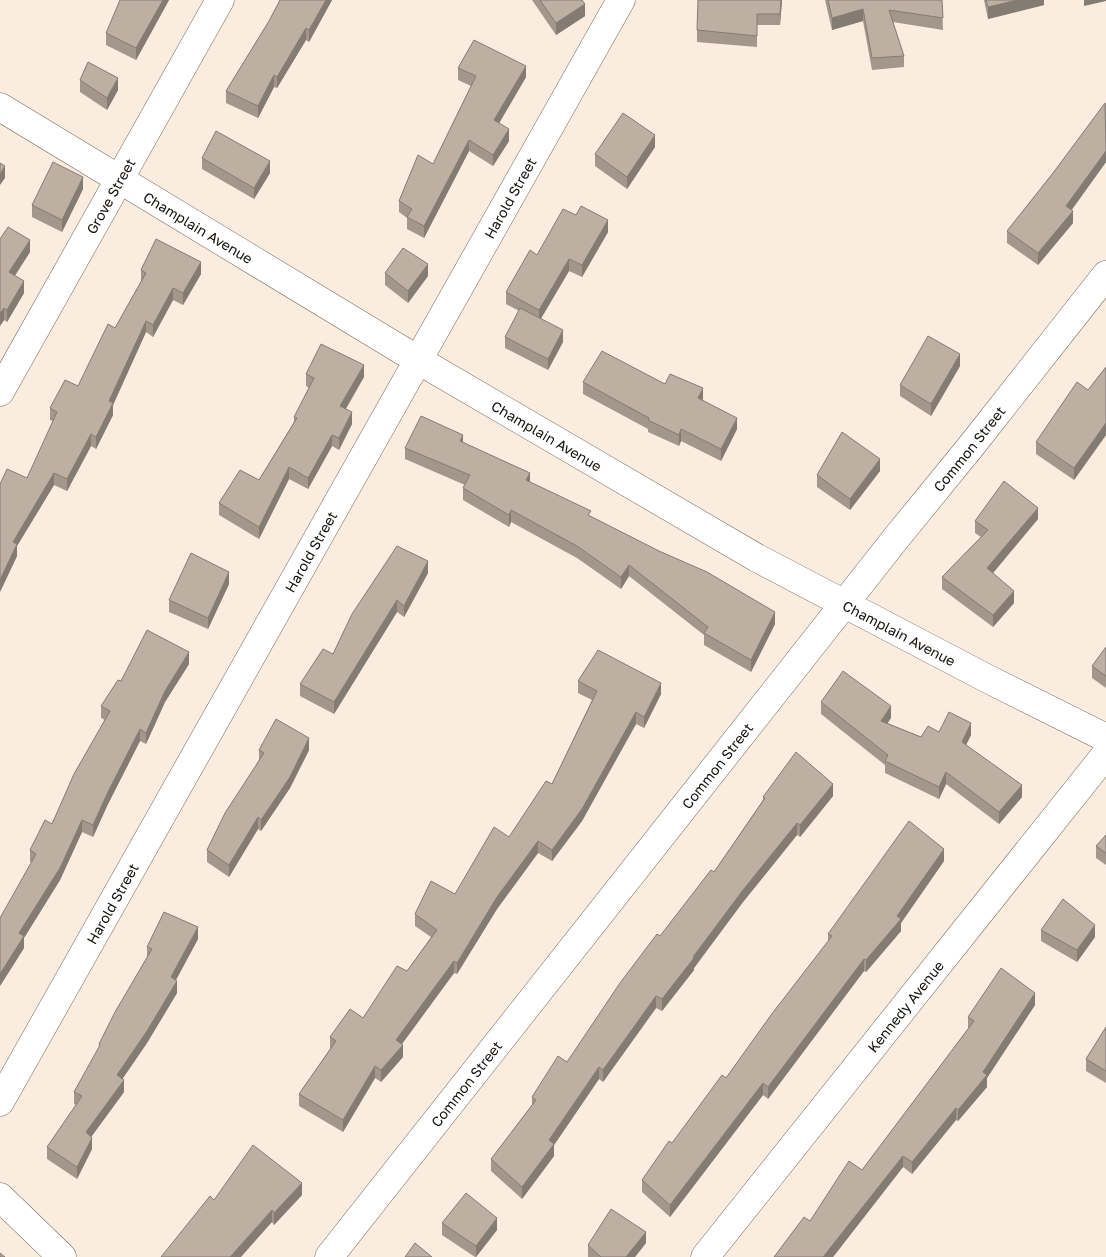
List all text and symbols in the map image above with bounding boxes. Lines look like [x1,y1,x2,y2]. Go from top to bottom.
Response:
street label: Harold Street [480,154,539,241]
street label: Grove Street [82,155,138,237]
street label: Champlain Avenue [141,188,256,267]
street label: Champlain Avenue [489,397,605,474]
street label: Common Street [929,402,1008,495]
street label: Harold Street [281,508,340,595]
street label: Champlain Avenue [840,596,959,669]
street label: Common Street [678,719,756,812]
street label: Harold Street [82,860,141,947]
street label: Kennedy Avenue [863,957,947,1055]
street label: Common Street [427,1037,505,1130]

